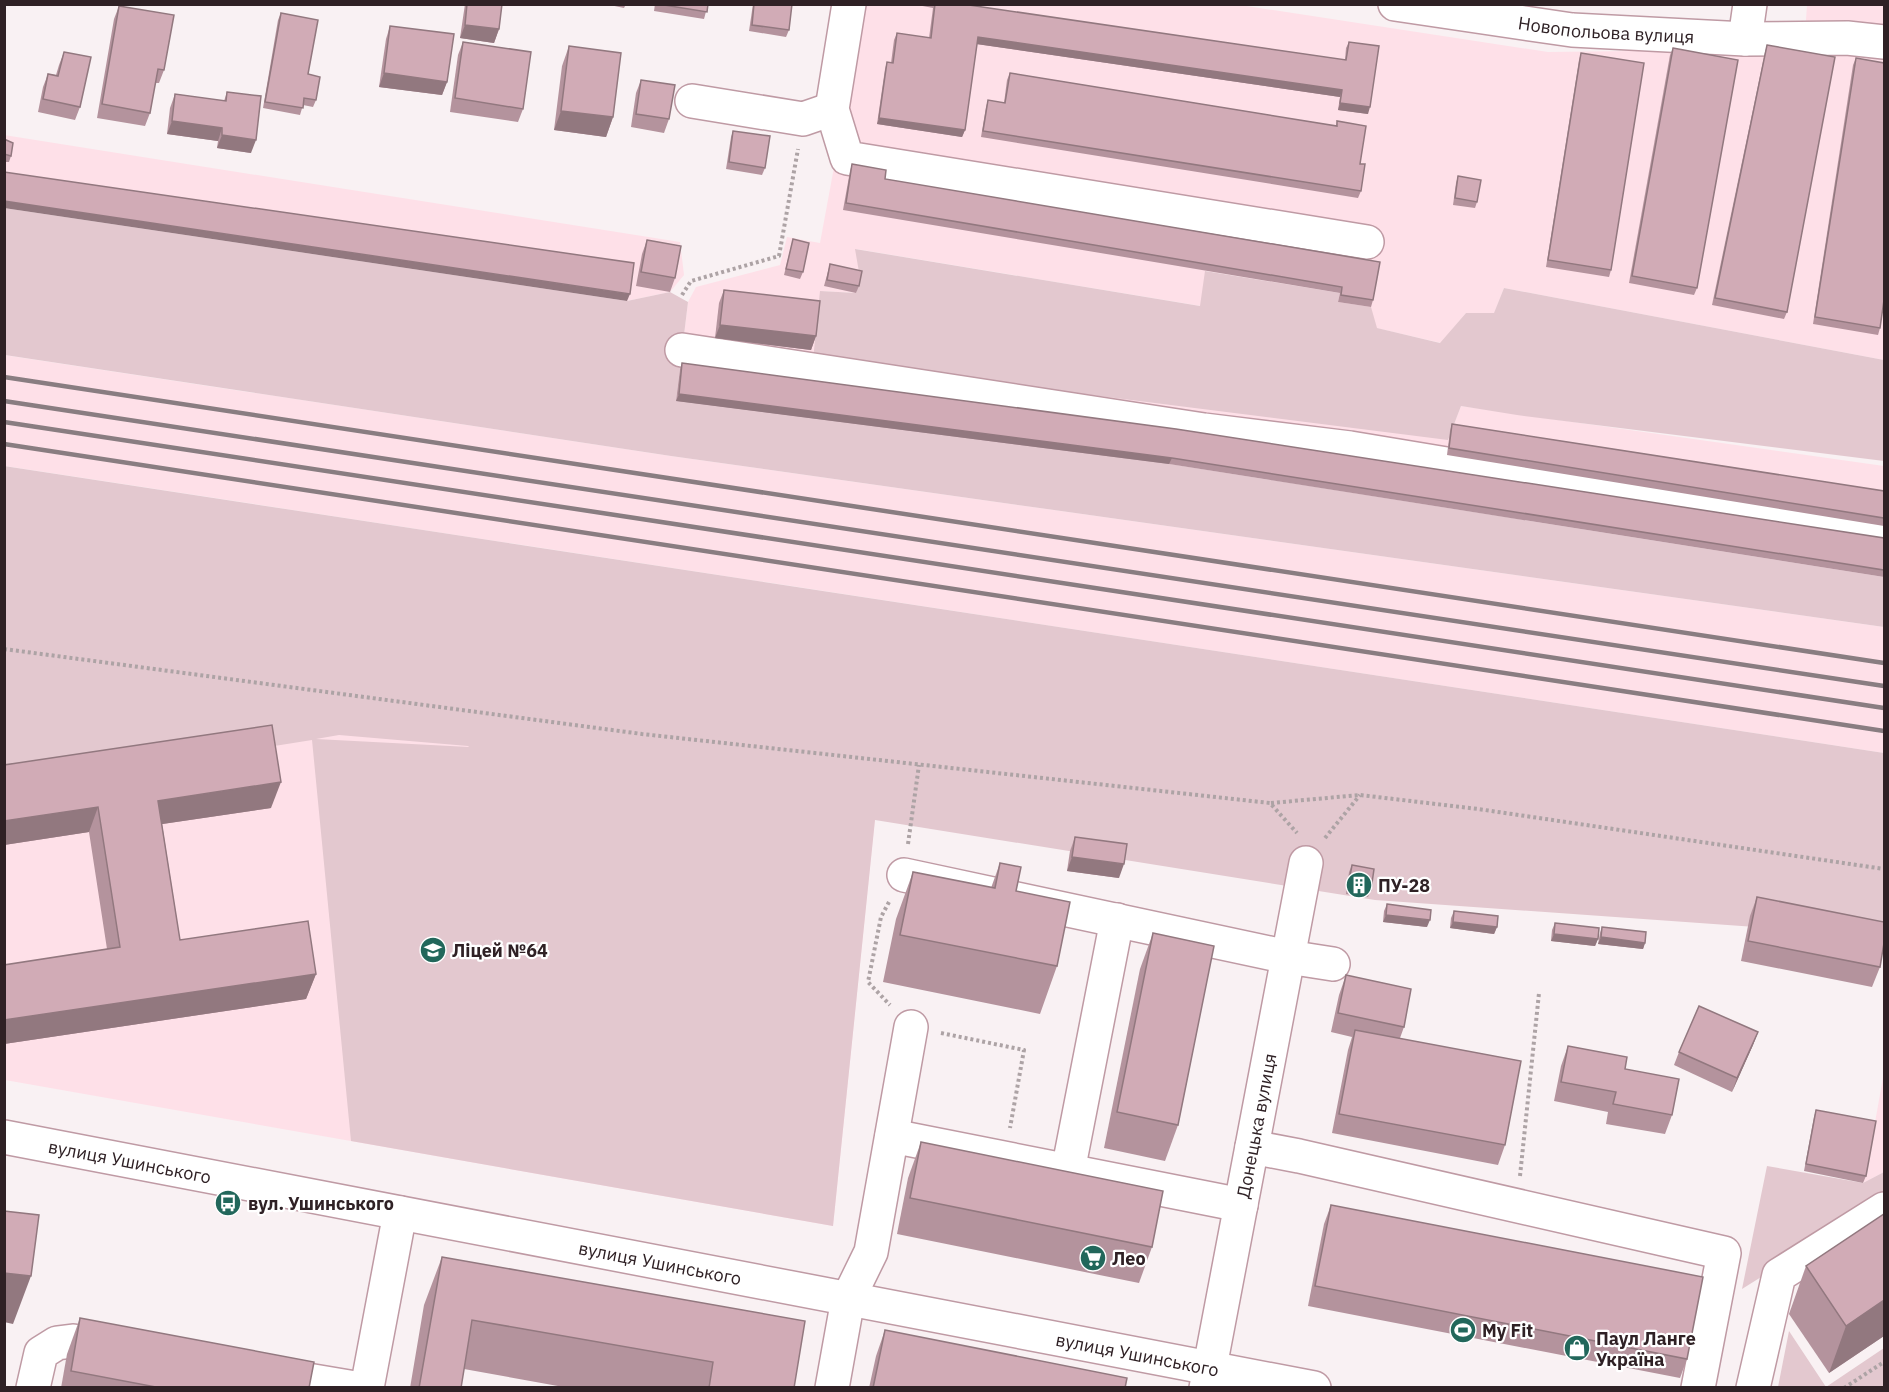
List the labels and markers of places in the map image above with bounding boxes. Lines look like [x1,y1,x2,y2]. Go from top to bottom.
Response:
building icon: ПУ-28 [1344,870,1374,900]
place label: ПУ-28 [1378,874,1430,897]
school or university icon: Ліцей №64 [418,935,448,965]
place label: Ліцей №64 [452,939,548,962]
bus stop icon: вул. Ушинського [213,1188,243,1218]
place label: вул. Ушинського [248,1192,394,1215]
supermarket icon: Лео [1078,1243,1108,1273]
place label: Лео [1112,1247,1146,1270]
sports icon: My Fit [1448,1315,1478,1345]
place label: My Fit [1482,1319,1533,1342]
place label: Паул Ланге Україна [1596,1327,1696,1371]
shop icon: Паул Ланге Україна [1562,1333,1592,1363]

